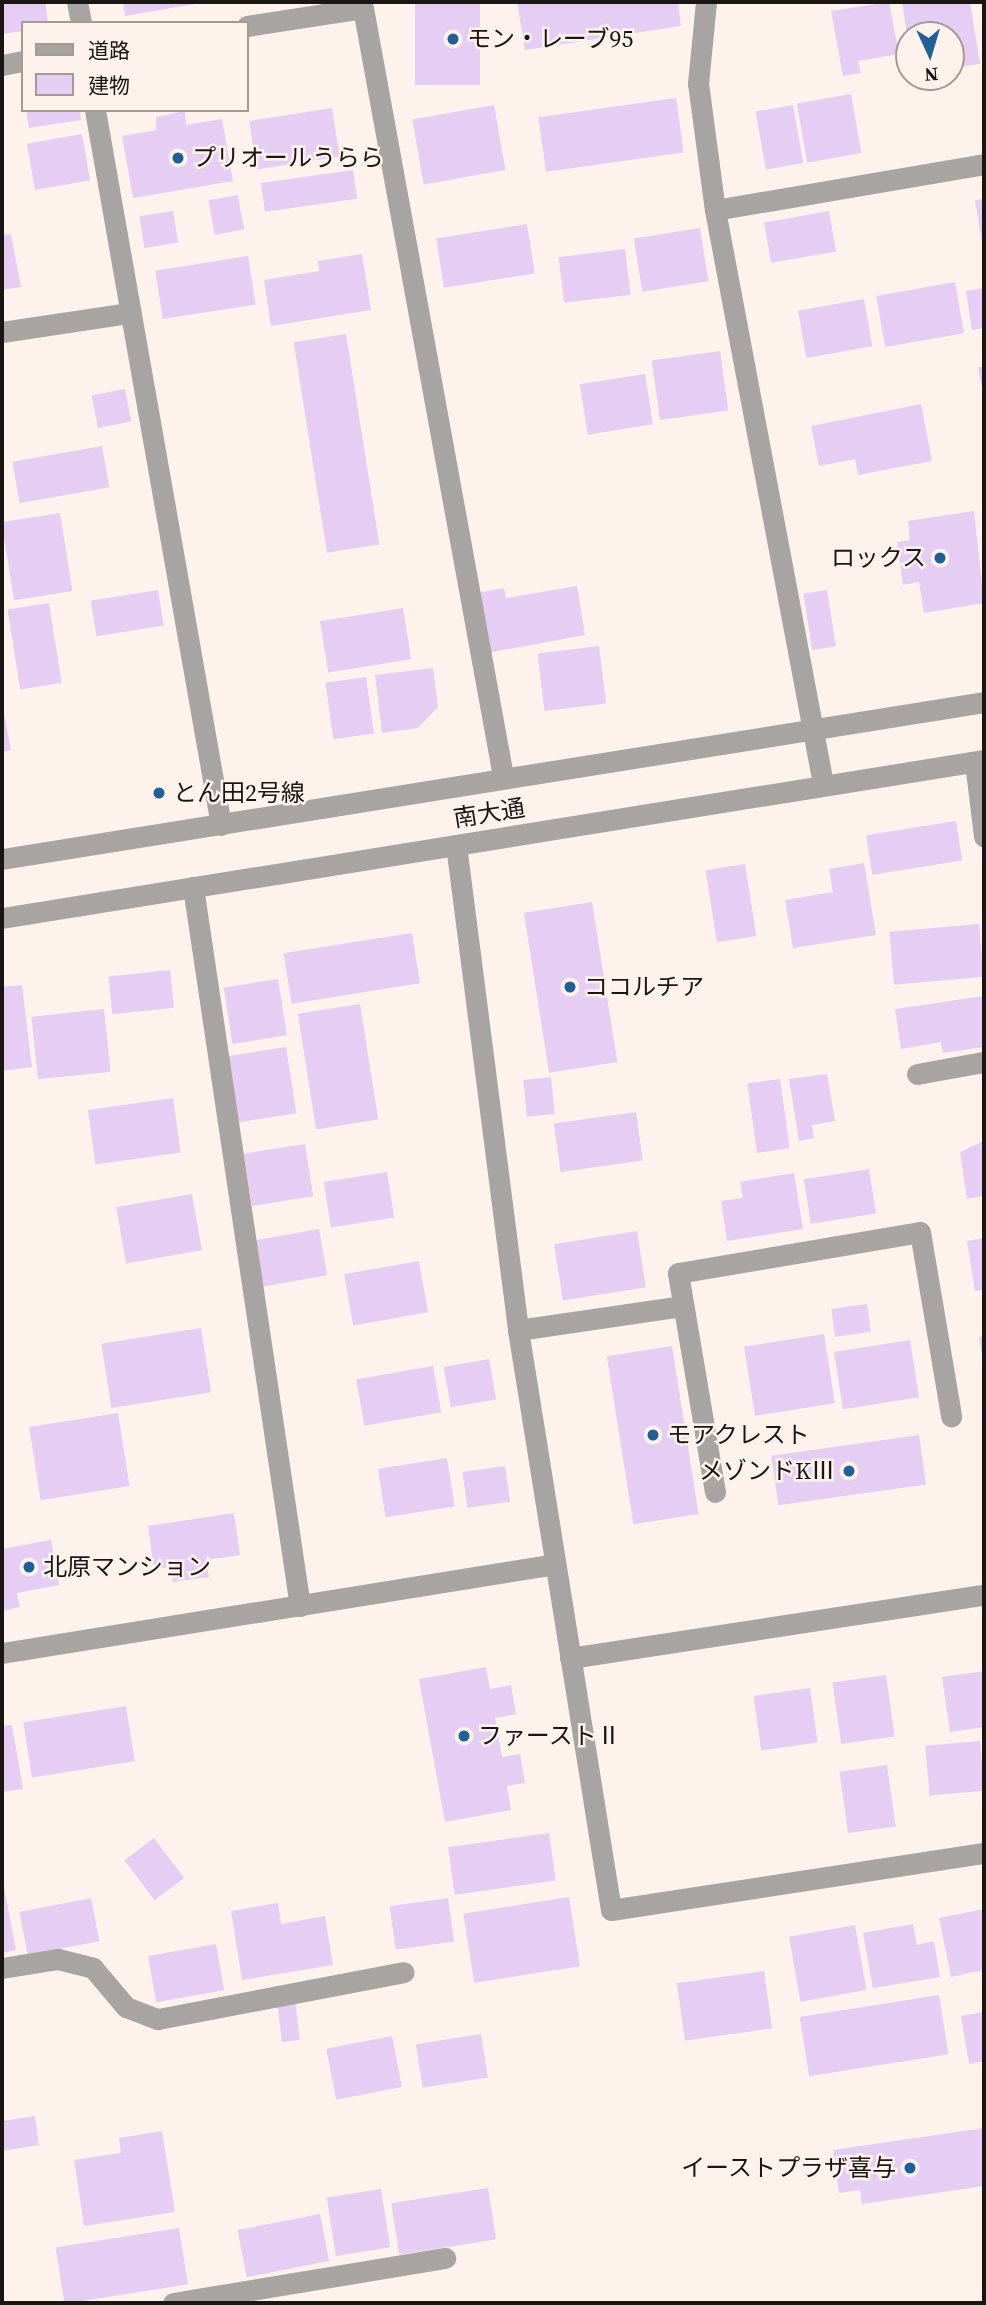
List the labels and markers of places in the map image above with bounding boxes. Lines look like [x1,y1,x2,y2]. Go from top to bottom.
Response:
place label: モン・レーブ95 [467,25,635,53]
marker: モン・レーブ95 [445,31,461,47]
place label: プリオールうらら [192,144,384,172]
marker: プリオールうらら [170,150,186,166]
place label: ロックス [830,544,926,572]
marker: ロックス [932,550,948,566]
place label: とん田2号線 [173,779,305,807]
marker: とん田2号線 [151,785,167,801]
place label: ココルチア [584,973,704,1001]
marker: ココルチア [562,979,578,995]
place label: モアクレスト [667,1421,811,1449]
marker: モアクレスト [645,1427,661,1443]
place label: メゾンドKⅢ [699,1457,835,1485]
marker: メゾンドKⅢ [841,1463,857,1479]
place label: 北原マンション [43,1553,211,1581]
marker: 北原マンション [21,1559,37,1575]
place label: ファーストⅡ [478,1722,622,1750]
marker: ファーストⅡ [456,1728,472,1744]
place label: イーストプラザ喜与 [680,2154,896,2182]
marker: イーストプラザ喜与 [902,2160,918,2176]

